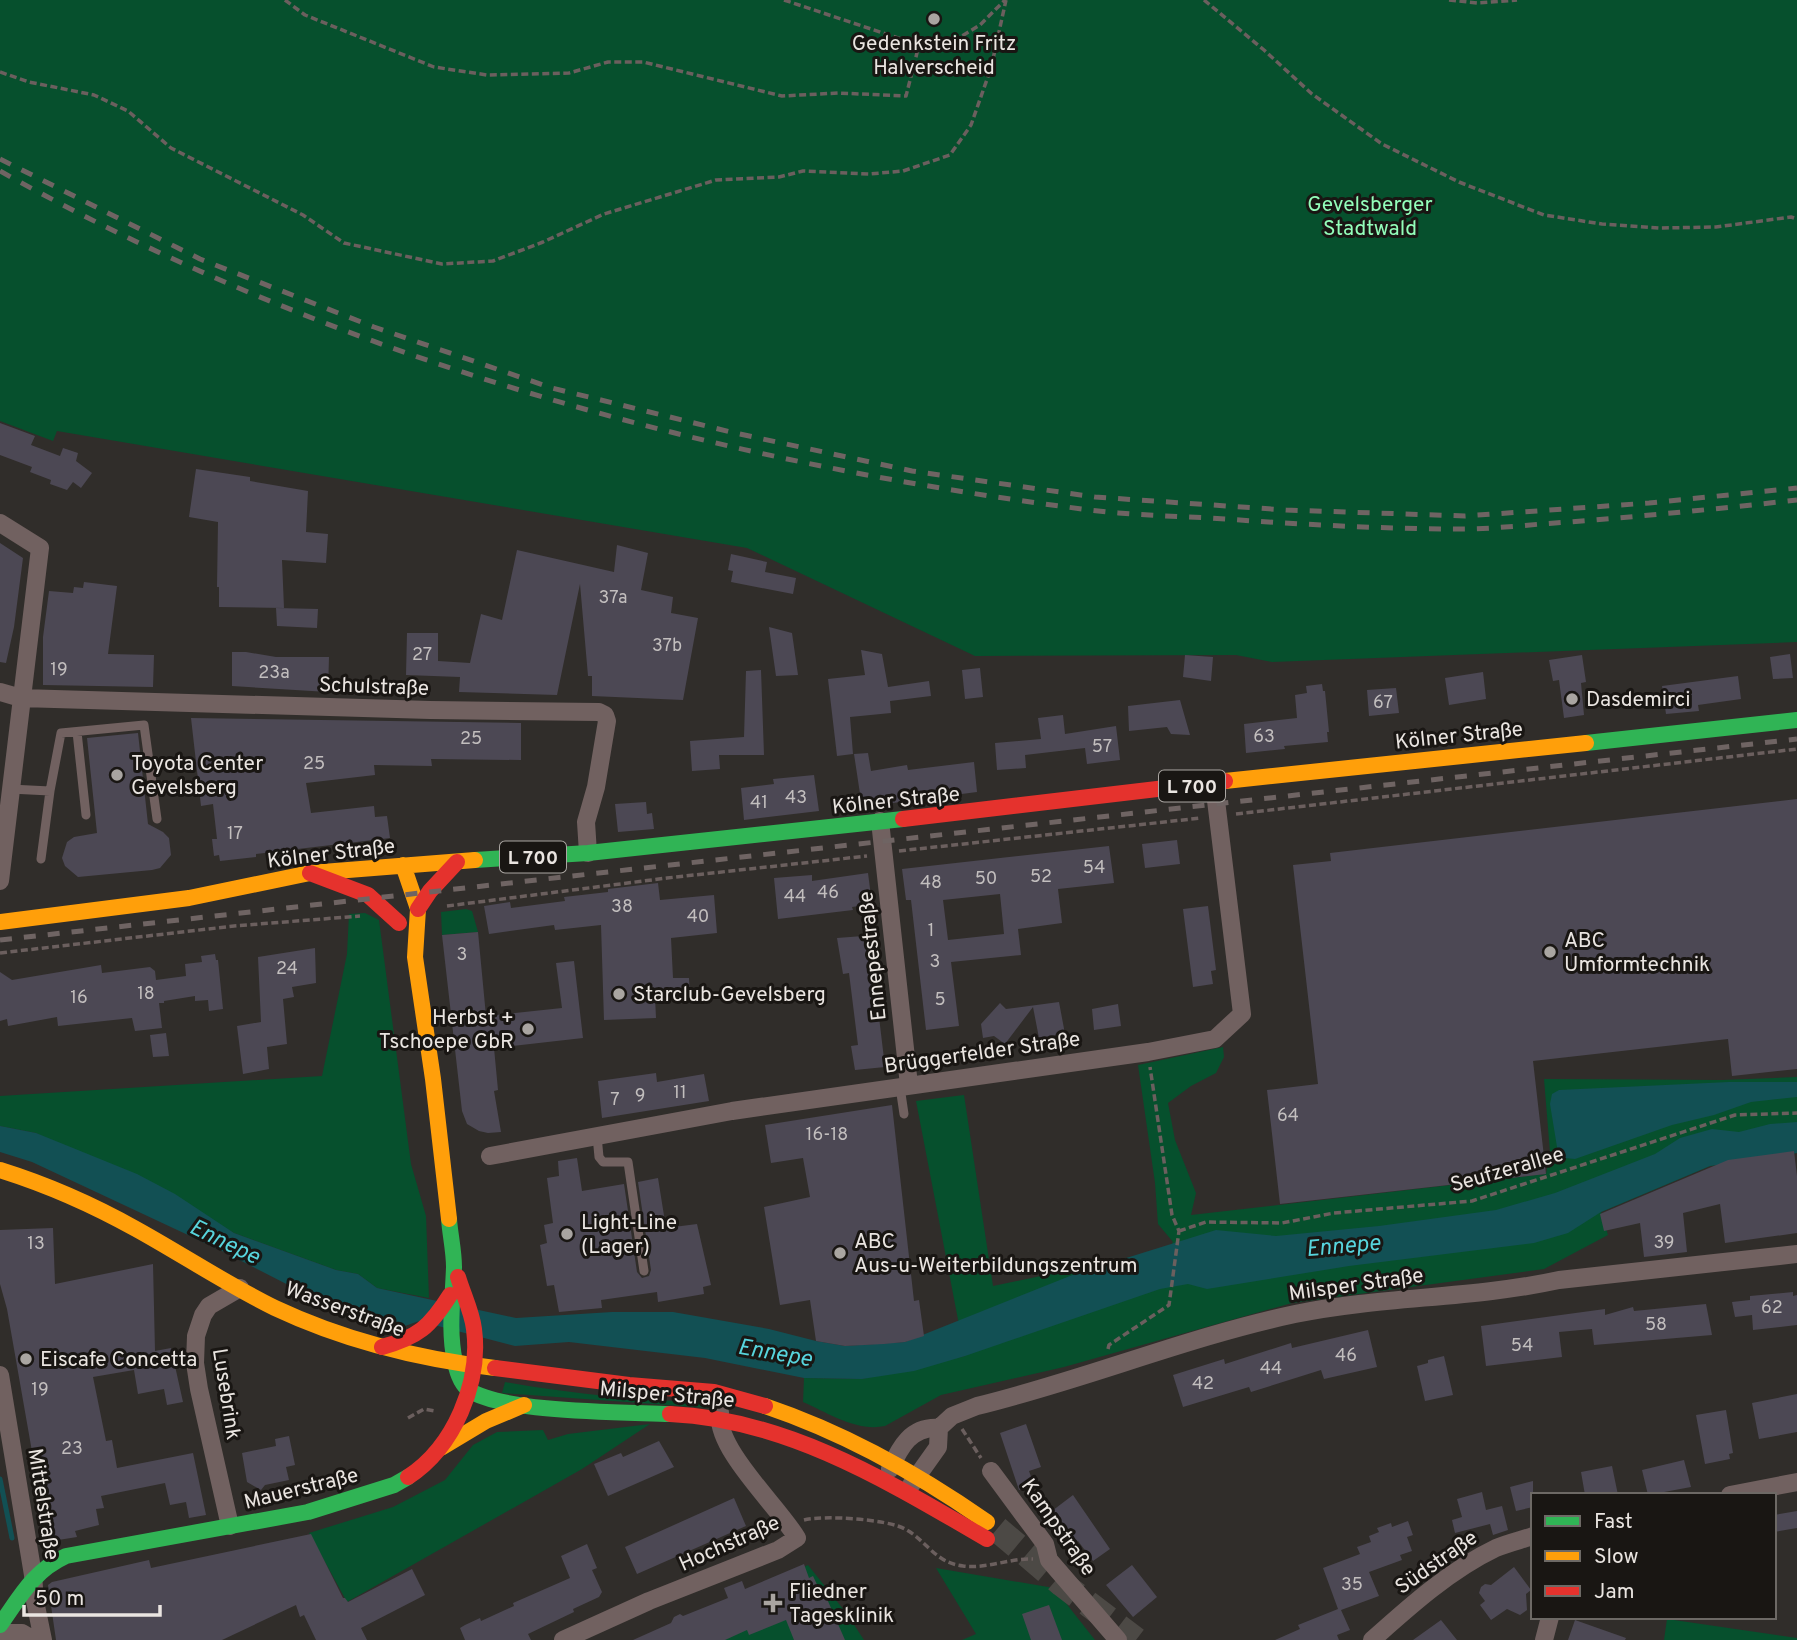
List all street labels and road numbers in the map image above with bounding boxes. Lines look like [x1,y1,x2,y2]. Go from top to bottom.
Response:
street label: Schulstraße [318,672,430,703]
street label: Kölner Straße [1394,716,1524,757]
road number: L 700 [1159,771,1225,802]
street label: Kölner Straße [831,781,961,822]
street label: Kölner Straße [266,833,397,876]
road number: L 700 [500,842,566,872]
street label: Ennepestraße [853,890,894,1022]
street label: Brüggerfelder Straße [882,1026,1082,1081]
street label: Seufzerallee [1447,1141,1567,1200]
street label: Milsper Straße [1287,1263,1425,1308]
street label: Wasserstraße [281,1276,408,1345]
street label: Lusebrink [205,1346,246,1442]
street label: Milsper Straße [598,1376,736,1415]
street label: Mittelstraße [20,1446,65,1562]
street label: Mauerstraße [241,1462,361,1517]
street label: Kampstraße [1014,1474,1101,1582]
street label: Hochstraße [675,1510,784,1579]
street label: Südstraße [1390,1525,1483,1601]

